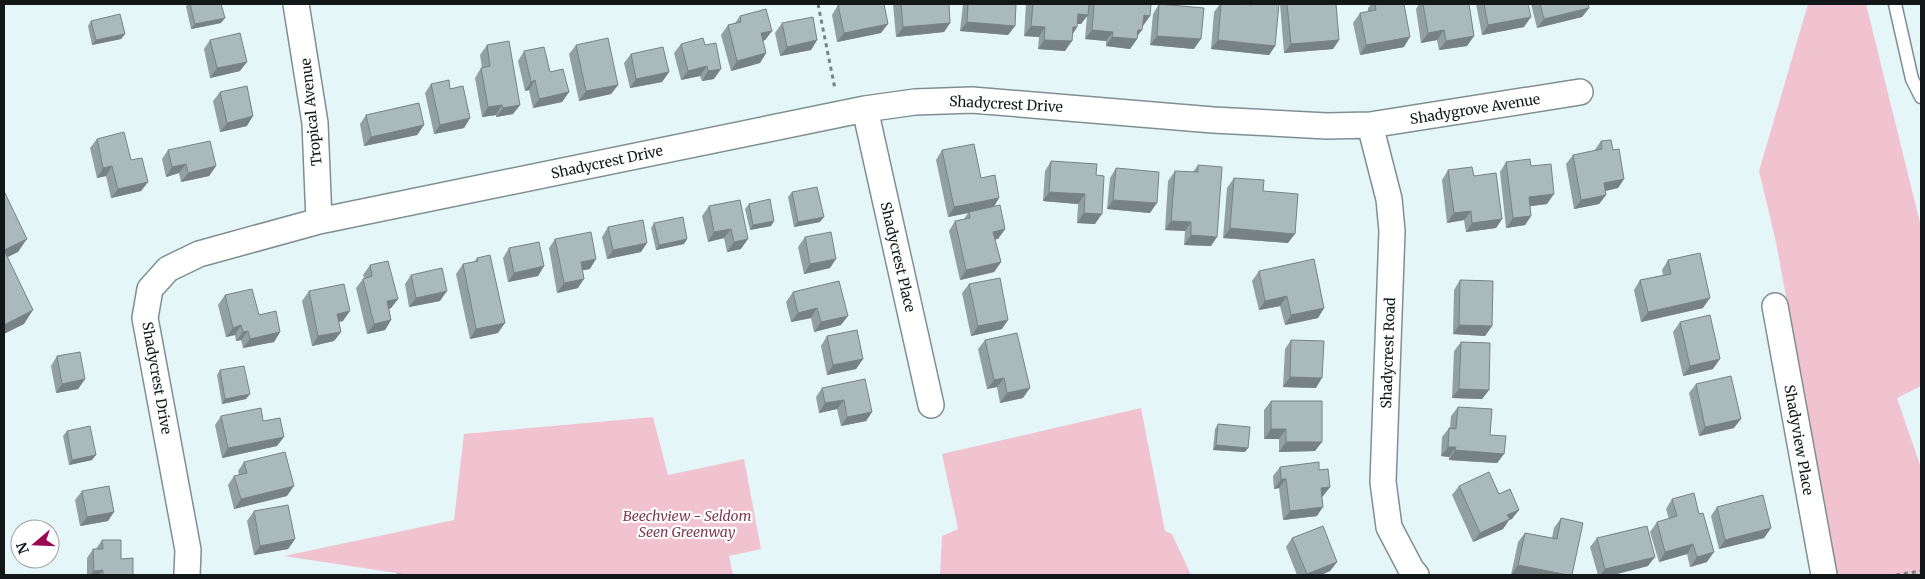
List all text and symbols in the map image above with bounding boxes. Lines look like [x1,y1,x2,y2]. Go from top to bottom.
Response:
street label: Tropical Avenue [296,57,326,167]
street label: Shadygrove Avenue [1409,90,1541,128]
street label: Shadycrest Drive [949,92,1063,116]
street label: Shadycrest Drive [549,141,665,183]
street label: Shadycrest Place [877,200,919,314]
street label: Shadycrest Road [1377,296,1399,409]
street label: Shadycrest Drive [138,320,176,436]
street label: Shadyview Place [1780,383,1818,497]
park label: Beechview - Seldom Seen Greenway [623,507,751,541]
north arrow [10,519,60,569]
text: N [12,540,33,556]

